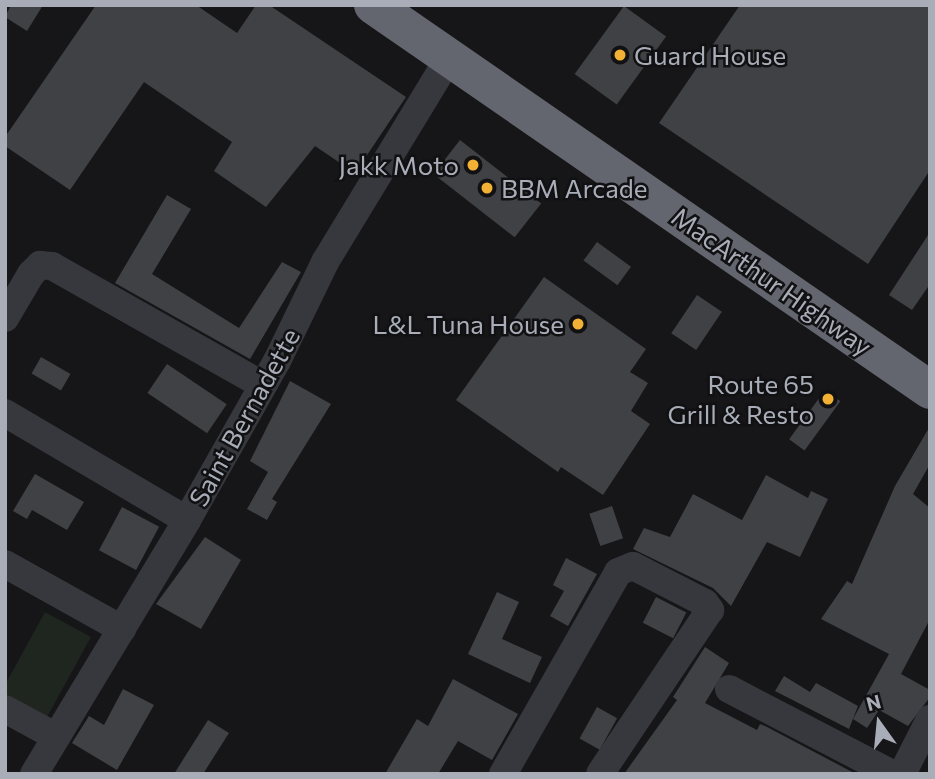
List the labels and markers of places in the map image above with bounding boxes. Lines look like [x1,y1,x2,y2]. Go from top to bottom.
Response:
place label: Guard House [634,39,786,71]
marker: Guard House [612,47,628,63]
place label: Jakk Moto [338,149,459,181]
marker: Jakk Moto [465,157,481,173]
place label: BBM Arcade [501,172,648,204]
marker: BBM Arcade [479,180,495,196]
place label: L&L Tuna House [373,308,564,340]
marker: L&L Tuna House [570,316,586,332]
place label: Route 65 Grill & Resto [668,368,814,430]
marker: Route 65 Grill & Resto [820,391,836,407]

